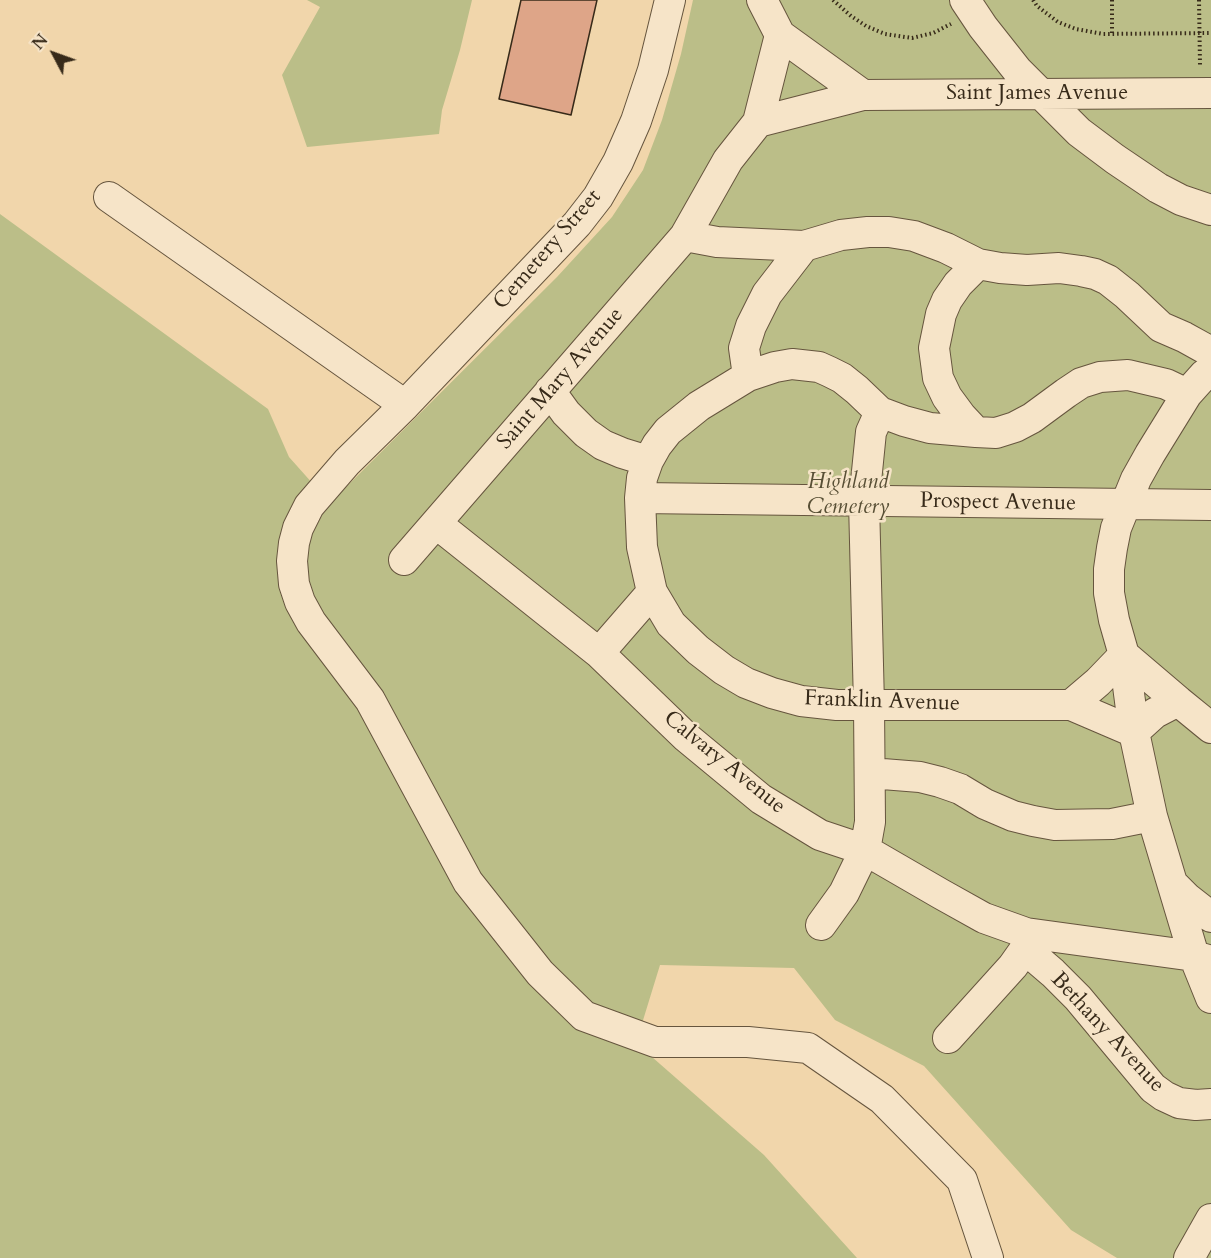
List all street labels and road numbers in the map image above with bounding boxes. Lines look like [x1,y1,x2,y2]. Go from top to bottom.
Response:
street label: Saint James Avenue [946,81,1128,107]
street label: Cemetery Street [489,184,607,316]
street label: Saint Mary Avenue [492,303,630,455]
street label: Prospect Avenue [920,488,1076,518]
street label: Franklin Avenue [804,686,960,718]
street label: Calvary Avenue [658,706,790,820]
street label: Bethany Avenue [1045,967,1169,1099]

